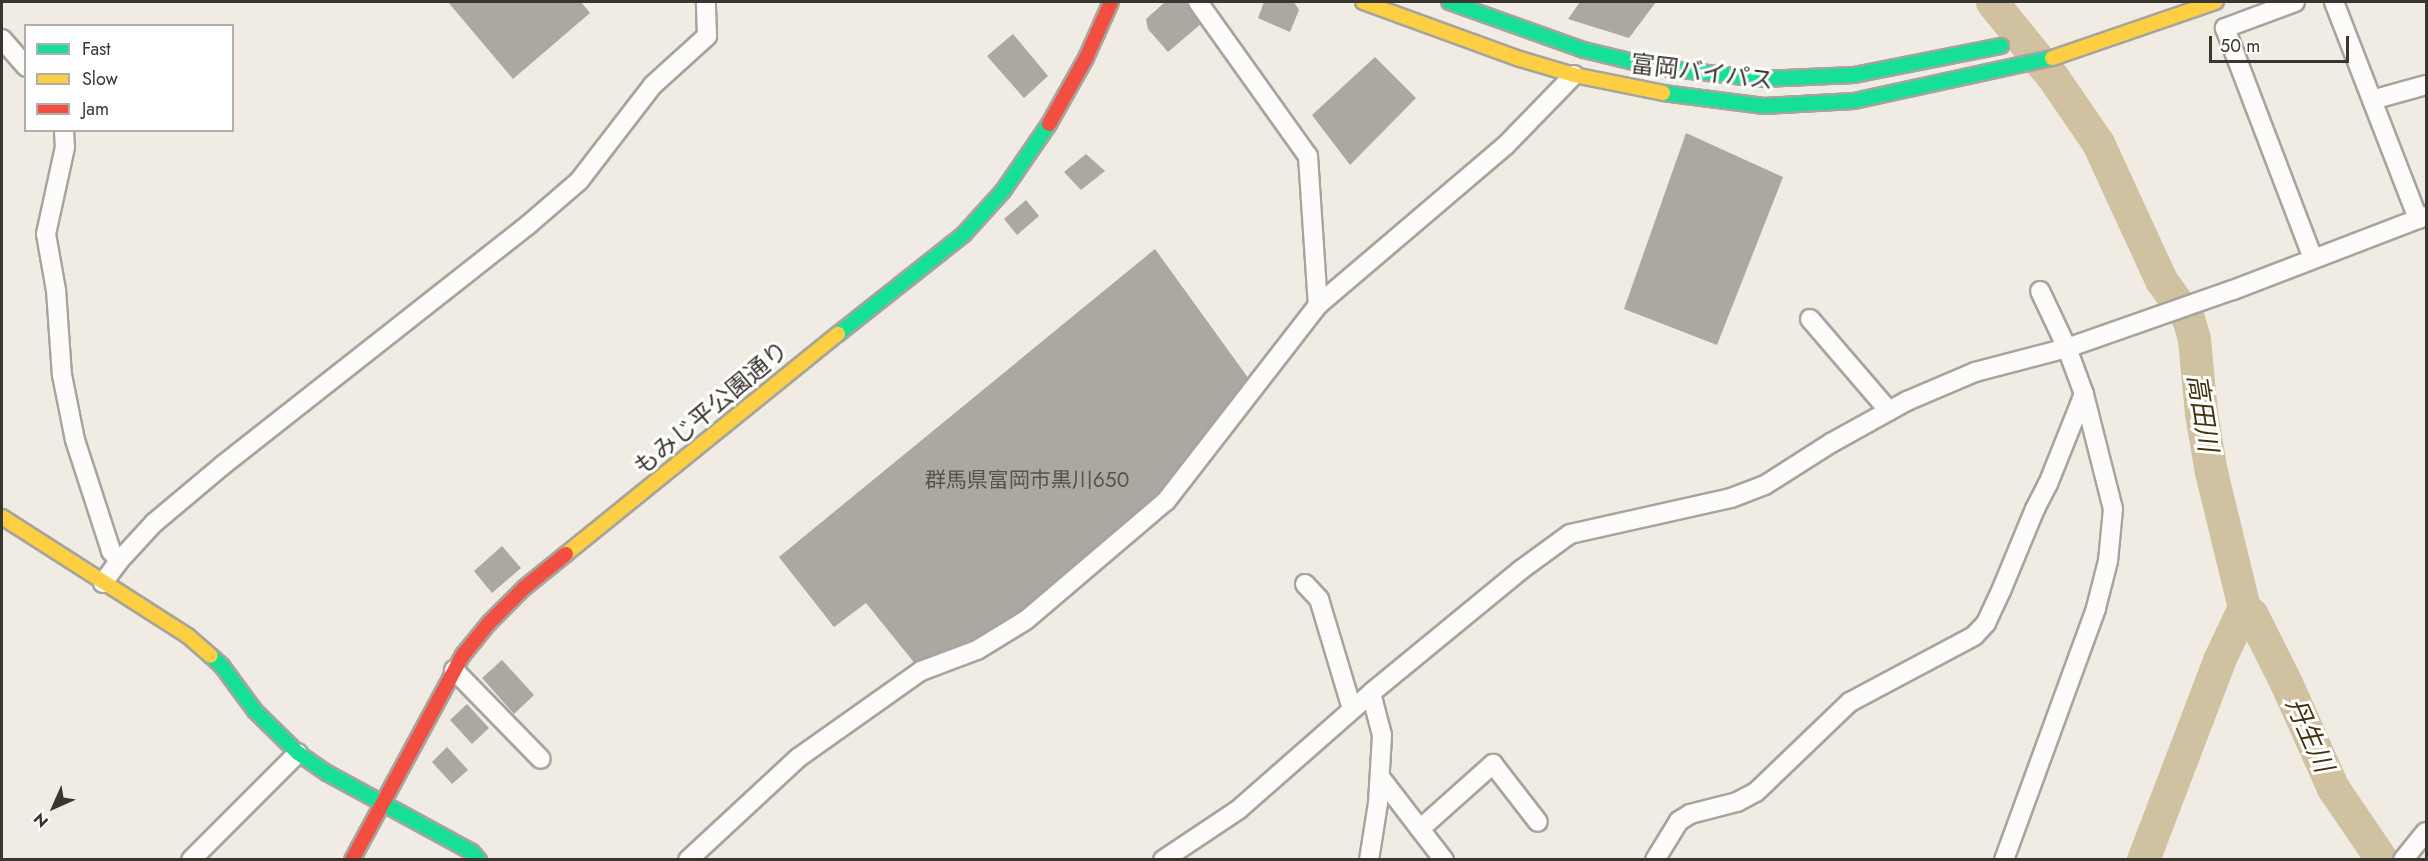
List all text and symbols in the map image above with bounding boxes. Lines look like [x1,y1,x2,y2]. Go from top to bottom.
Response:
legend [24,24,234,132]
scale bar [2212,24,2352,62]
text: 50 m [2220,33,2260,59]
text: Fast [82,36,111,62]
street label: 富岡バイパス [1629,49,1775,95]
text: Slow [82,66,118,92]
text: Jam [82,96,109,122]
street label: もみじ平公園通り [628,335,794,481]
water label: 高田川 [2180,372,2224,454]
house number: 群馬県富岡市黒川650 [925,467,1129,493]
water label: 丹生川 [2279,693,2339,777]
north arrow [24,777,84,837]
text: N [28,807,54,833]

